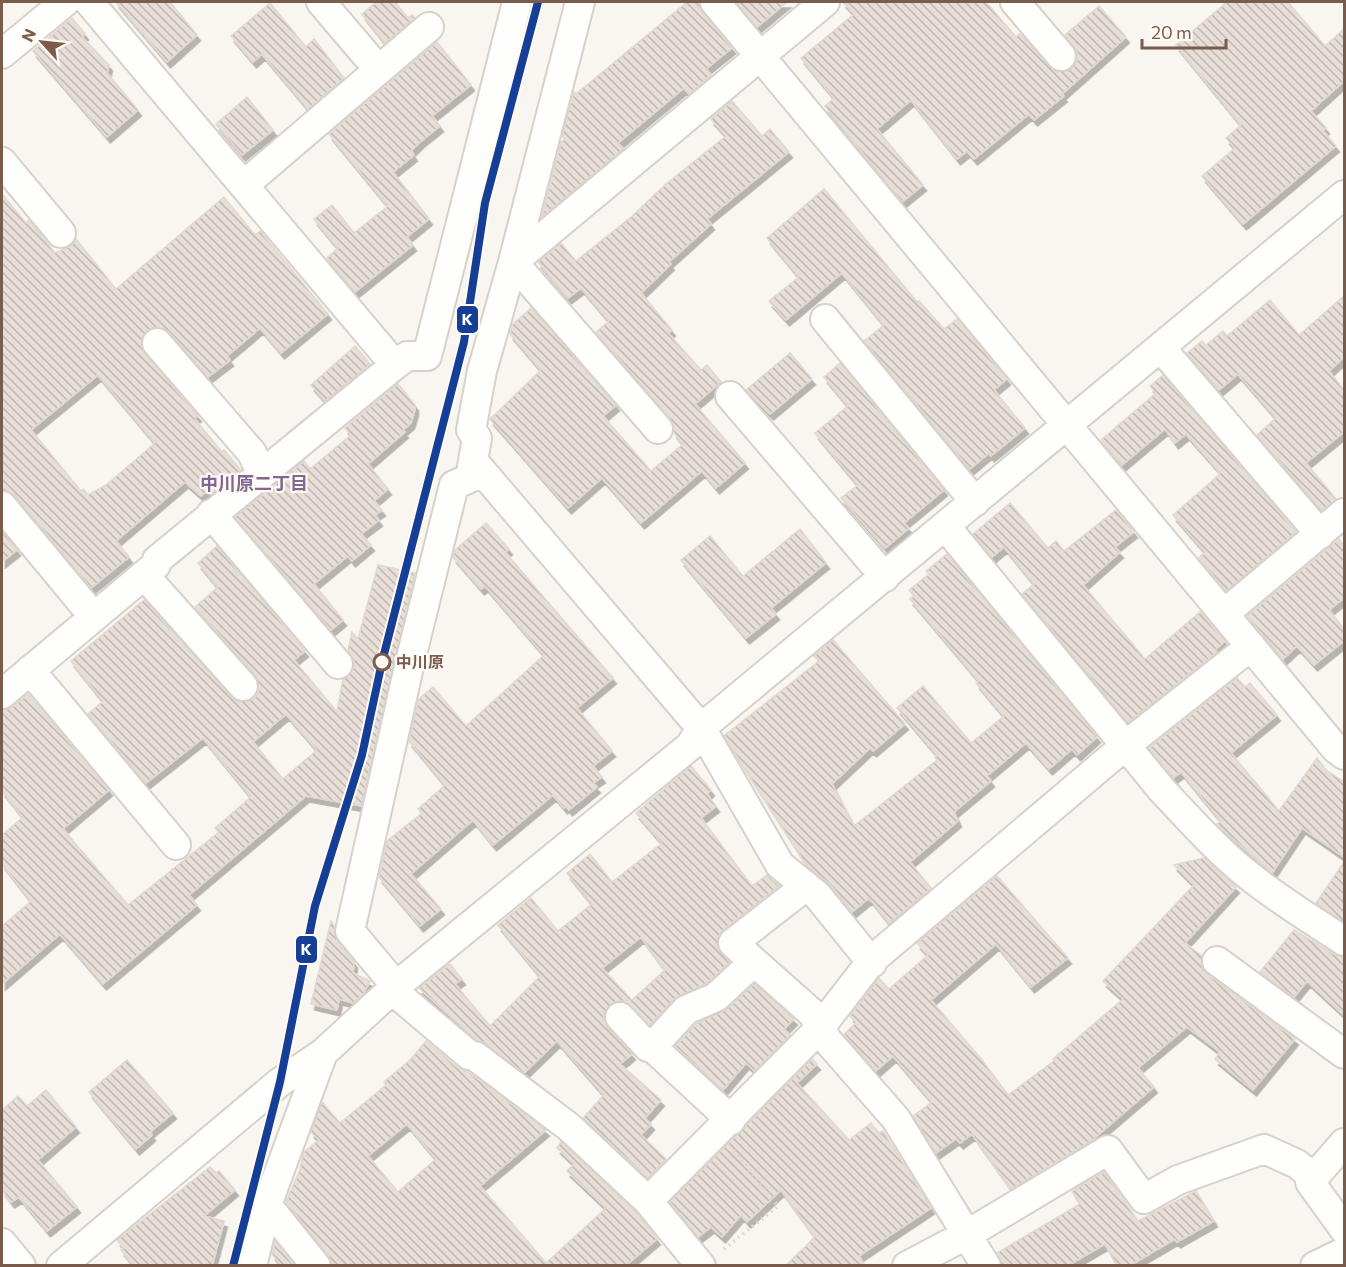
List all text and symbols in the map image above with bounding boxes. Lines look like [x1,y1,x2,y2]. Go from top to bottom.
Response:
north arrow [12,12,72,72]
scale bar [1142,12,1226,50]
text: 20 m [1151,21,1192,43]
text: N [17,25,39,45]
line badge: K [456,305,479,334]
text: K [461,309,473,328]
district label: 中川原二丁目 [200,472,308,494]
place label: 中川原 [396,652,444,671]
marker: 中川原 [373,653,391,671]
line badge: K [295,935,318,964]
text: K [300,939,312,958]

